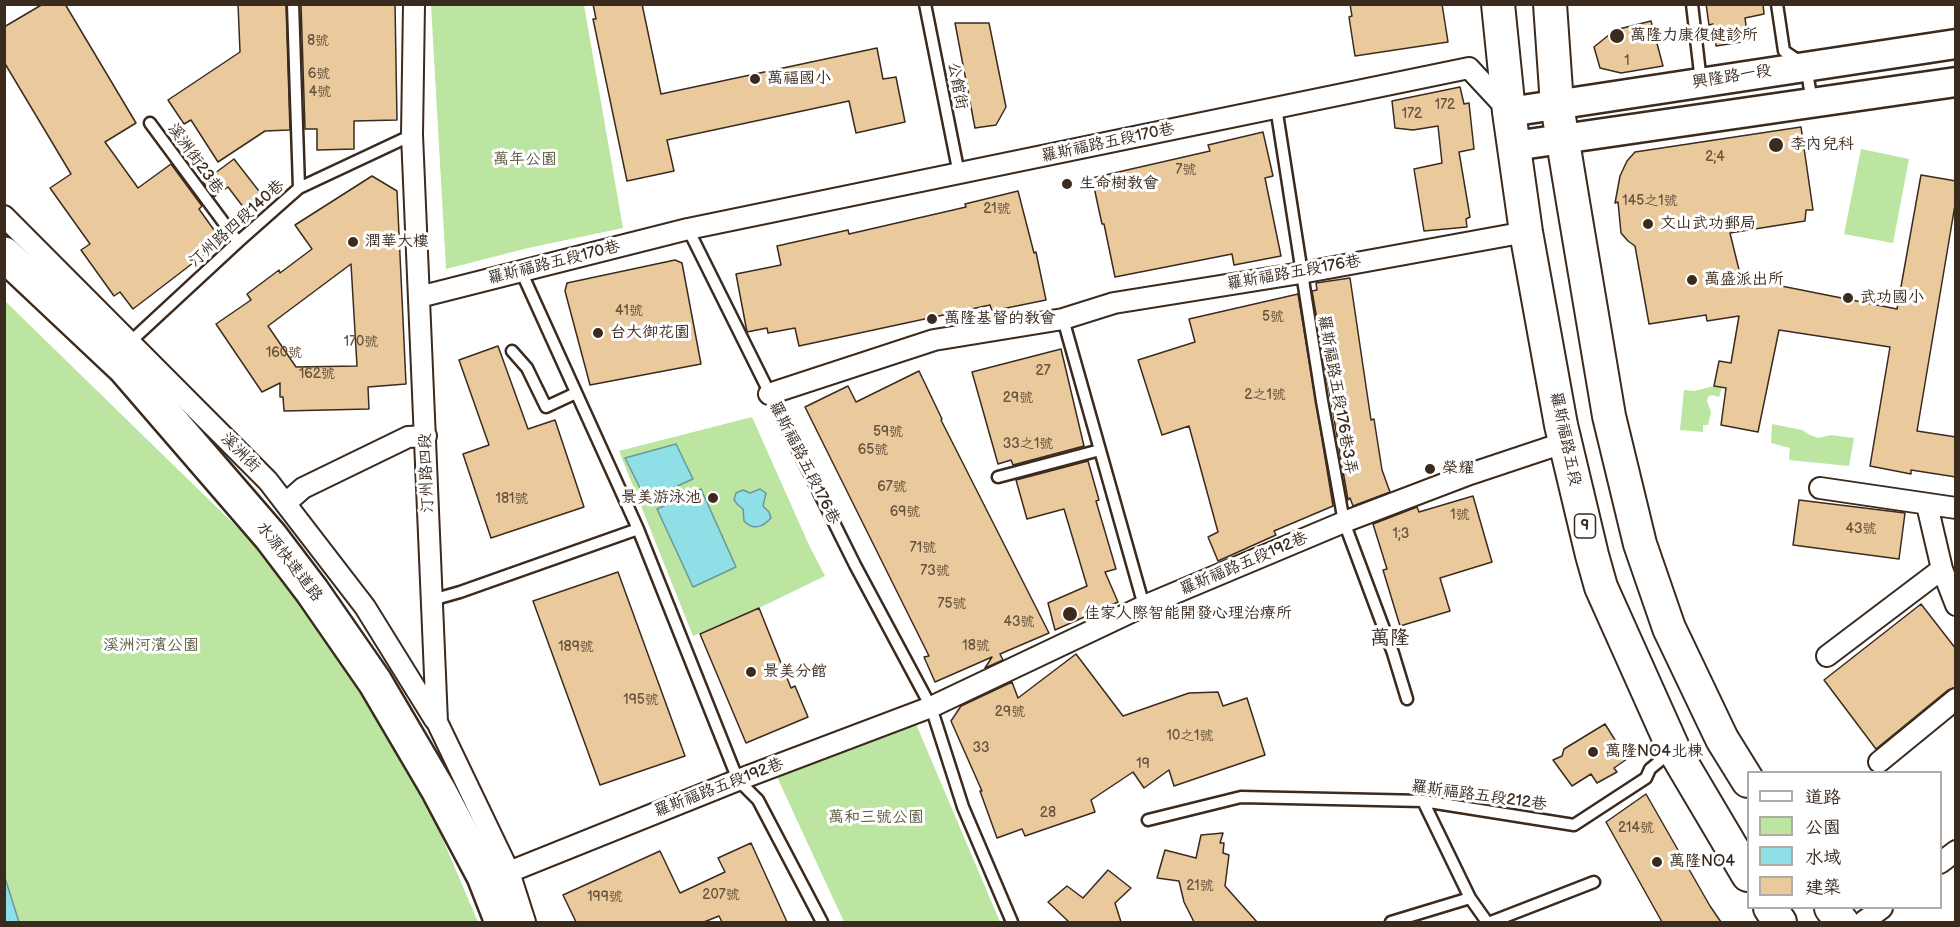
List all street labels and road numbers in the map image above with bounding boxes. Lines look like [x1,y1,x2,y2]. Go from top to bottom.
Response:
street label: 公館街 [943,61,971,111]
street label: 興隆路一段 [1691,61,1773,93]
street label: 溪洲街23巷 [163,120,227,198]
street label: 羅斯福路五段170巷 [1040,120,1176,166]
street label: 汀州路四段140巷 [185,176,289,272]
street label: 羅斯福路五段170巷 [486,237,622,289]
street label: 羅斯福路五段176巷 [1225,252,1363,294]
street label: 羅斯福路五段176巷3弄 [1314,314,1360,476]
street label: 羅斯福路五段 [1546,390,1584,488]
street label: 羅斯福路五段176巷 [765,398,843,528]
street label: 溪洲街 [216,429,264,477]
street label: 汀州路四段 [416,433,438,513]
road number: 9 [1574,514,1596,538]
street label: 水源快速道路 [252,518,326,606]
street label: 羅斯福路五段192巷 [1177,528,1311,600]
street label: 羅斯福路五段192巷 [652,755,786,821]
street label: 羅斯福路五段212巷 [1410,777,1548,815]

